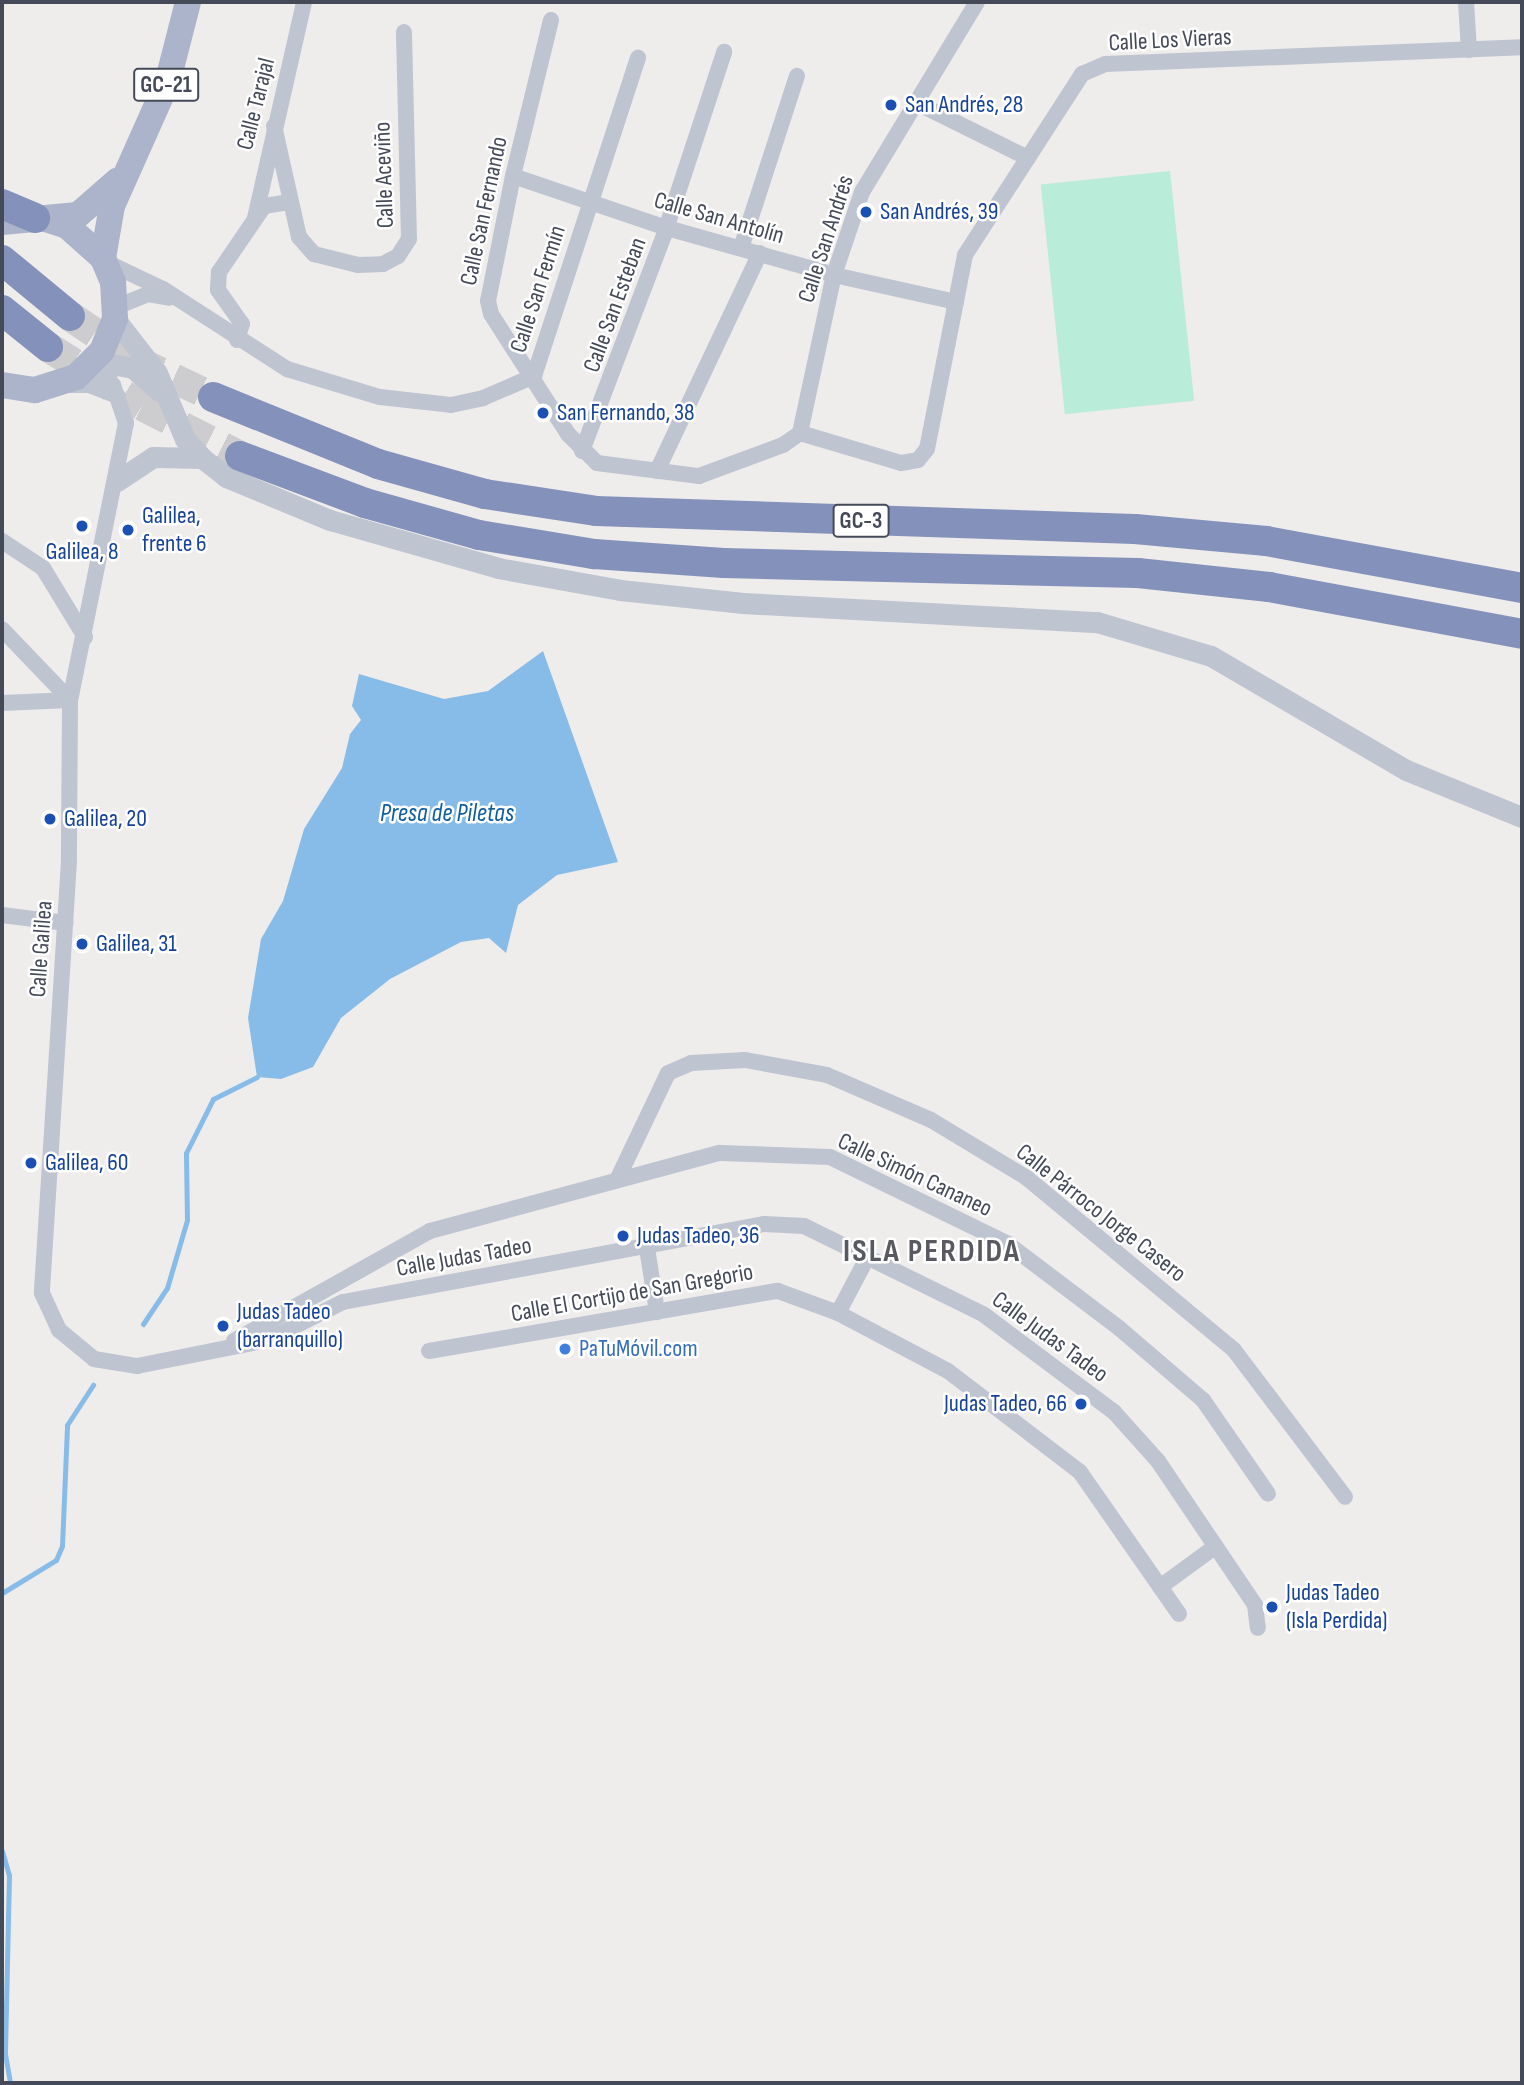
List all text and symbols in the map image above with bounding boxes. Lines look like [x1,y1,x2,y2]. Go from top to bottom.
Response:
street label: Calle Los Vieras [1108,22,1232,58]
street label: Calle Tarajal [231,55,281,153]
road number: GC-21 [133,66,199,104]
place label: San Andrés, 28 [905,91,1023,119]
marker: San Andrés, 28 [883,97,899,113]
street label: Calle Aceviño [368,121,400,229]
street label: Calle San Fernando [454,134,514,288]
street label: Calle San Andrés [792,172,860,306]
street label: Calle San Antolín [651,186,787,250]
place label: San Andrés, 39 [880,198,998,226]
marker: San Andrés, 39 [858,204,874,220]
street label: Calle San Fermín [504,222,572,356]
street label: Calle San Esteban [577,234,653,376]
place label: San Fernando, 38 [557,399,695,427]
marker: San Fernando, 38 [535,405,551,421]
place label: Galilea, frente 6 [142,502,207,558]
road number: GC-3 [831,502,891,540]
marker: Galilea, 8 [74,518,90,534]
marker: Galilea, frente 6 [120,522,136,538]
place label: Galilea, 8 [46,538,118,566]
water label: Presa de Piletas [380,798,514,830]
place label: Galilea, 20 [64,805,147,833]
marker: Galilea, 20 [42,811,58,827]
street label: Calle Galilea [23,900,59,998]
place label: Galilea, 31 [96,930,177,958]
marker: Galilea, 31 [74,936,90,952]
street label: Calle Simón Cananeo [833,1127,997,1223]
street label: Calle Párroco Jorge Casero [1010,1138,1192,1288]
place label: Galilea, 60 [45,1149,128,1177]
marker: Galilea, 60 [23,1155,39,1171]
place label: Judas Tadeo, 36 [637,1222,760,1250]
marker: Judas Tadeo, 36 [615,1228,631,1244]
street label: Calle Judas Tadeo [394,1231,534,1283]
district label: ISLA PERDIDA [845,1233,1019,1271]
street label: Calle El Cortijo de San Gregorio [509,1258,755,1328]
street label: Calle Judas Tadeo [986,1285,1114,1389]
place label: Judas Tadeo (barranquillo) [237,1298,343,1354]
marker: Judas Tadeo (barranquillo) [215,1318,231,1334]
place label: PaTuMóvil.com [579,1335,698,1363]
marker: PaTuMóvil.com [557,1341,573,1357]
place label: Judas Tadeo, 66 [944,1390,1067,1418]
marker: Judas Tadeo, 66 [1073,1396,1089,1412]
place label: Judas Tadeo (Isla Perdida) [1286,1579,1387,1635]
marker: Judas Tadeo (Isla Perdida) [1264,1599,1280,1615]

